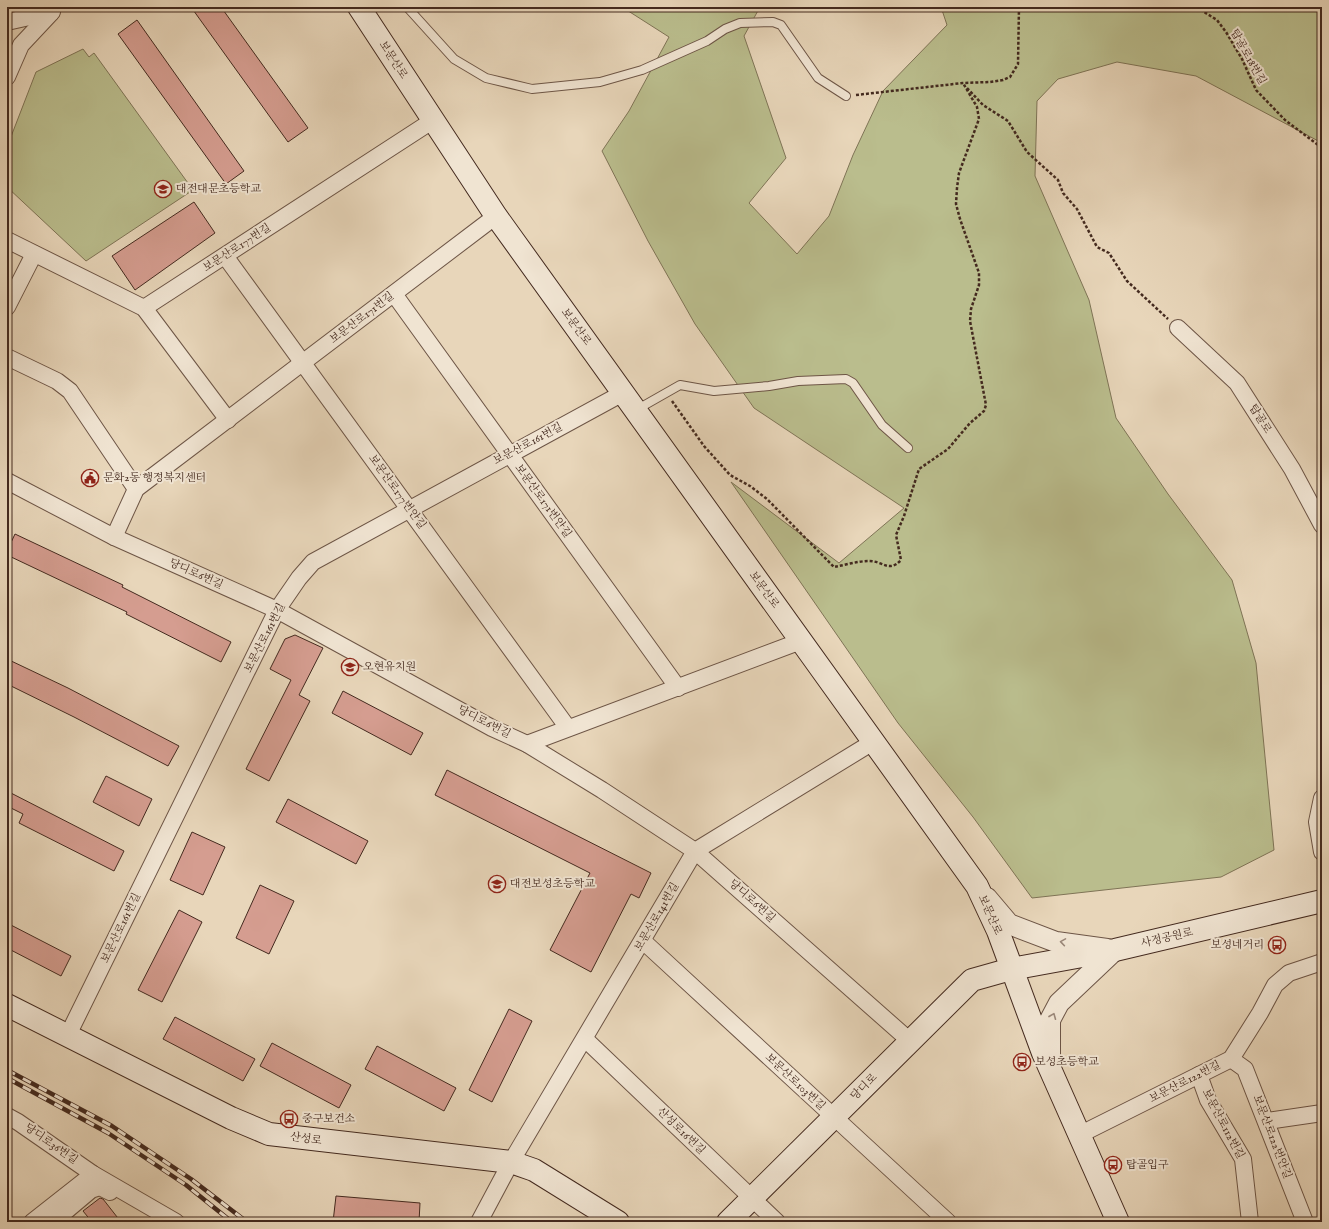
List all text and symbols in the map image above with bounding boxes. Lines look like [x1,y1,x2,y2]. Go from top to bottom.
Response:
street label: 탑골로18번길 [1227,27,1269,87]
street label: 보문산로 [376,38,411,82]
school or university icon: 대전대문초등학교 [153,179,173,199]
place label: 대전대문초등학교 [176,182,261,196]
street label: 보문산로177번길 [200,221,274,275]
street label: 보문산로171번길 [327,289,397,347]
street label: 보문산로 [558,306,594,349]
street label: 탑골로 [1246,402,1275,437]
street label: 보문산로161번길 [491,420,565,468]
street label: 보문산로177번안길 [365,452,429,532]
street label: 보문산로171번안길 [512,461,574,541]
public building icon: 문화2동 행정복지센터 [80,468,100,488]
place label: 문화2동 행정복지센터 [103,471,206,485]
street label: 당디로6번길 [167,556,225,592]
street label: 보문산로 [746,569,782,612]
street label: 보문산로161번길 [241,601,289,675]
school or university icon: 오현유치원 [340,657,360,677]
place label: 오현유치원 [363,660,416,674]
street label: 당디로6번길 [455,703,513,741]
school or university icon: 대전보성초등학교 [487,874,507,894]
street label: 당디로6번길 [726,876,778,926]
place label: 대전보성초등학교 [510,877,595,891]
street label: 보문산로141번길 [632,880,682,954]
street label: 보문산로161번길 [98,891,144,965]
street label: 보문산로 [975,893,1005,938]
street label: 사정공원로 [1140,925,1195,951]
bus stop icon: 보성네거리 [1267,935,1287,955]
place label: 보성네거리 [1211,938,1264,952]
one-way arrow [1059,939,1066,947]
one-way arrow [1048,1013,1056,1020]
street label: 보문산로103번길 [762,1051,828,1113]
bus stop icon: 보성초등학교 [1012,1052,1032,1072]
place label: 보성초등학교 [1035,1055,1099,1069]
street label: 보문산로122번길 [1147,1058,1223,1106]
street label: 당디로 [848,1071,880,1103]
street label: 보문산로112번길 [1199,1087,1247,1161]
street label: 보문산로122번안길 [1250,1093,1294,1181]
street label: 산성로16번길 [654,1104,708,1158]
bus stop icon: 중구보건소 [279,1109,299,1129]
place label: 중구보건소 [302,1112,356,1126]
street label: 당디로36번길 [22,1121,80,1167]
street label: 산성로 [289,1130,323,1148]
bus stop icon: 탑골입구 [1103,1155,1123,1175]
place label: 탑골입구 [1126,1158,1169,1172]

